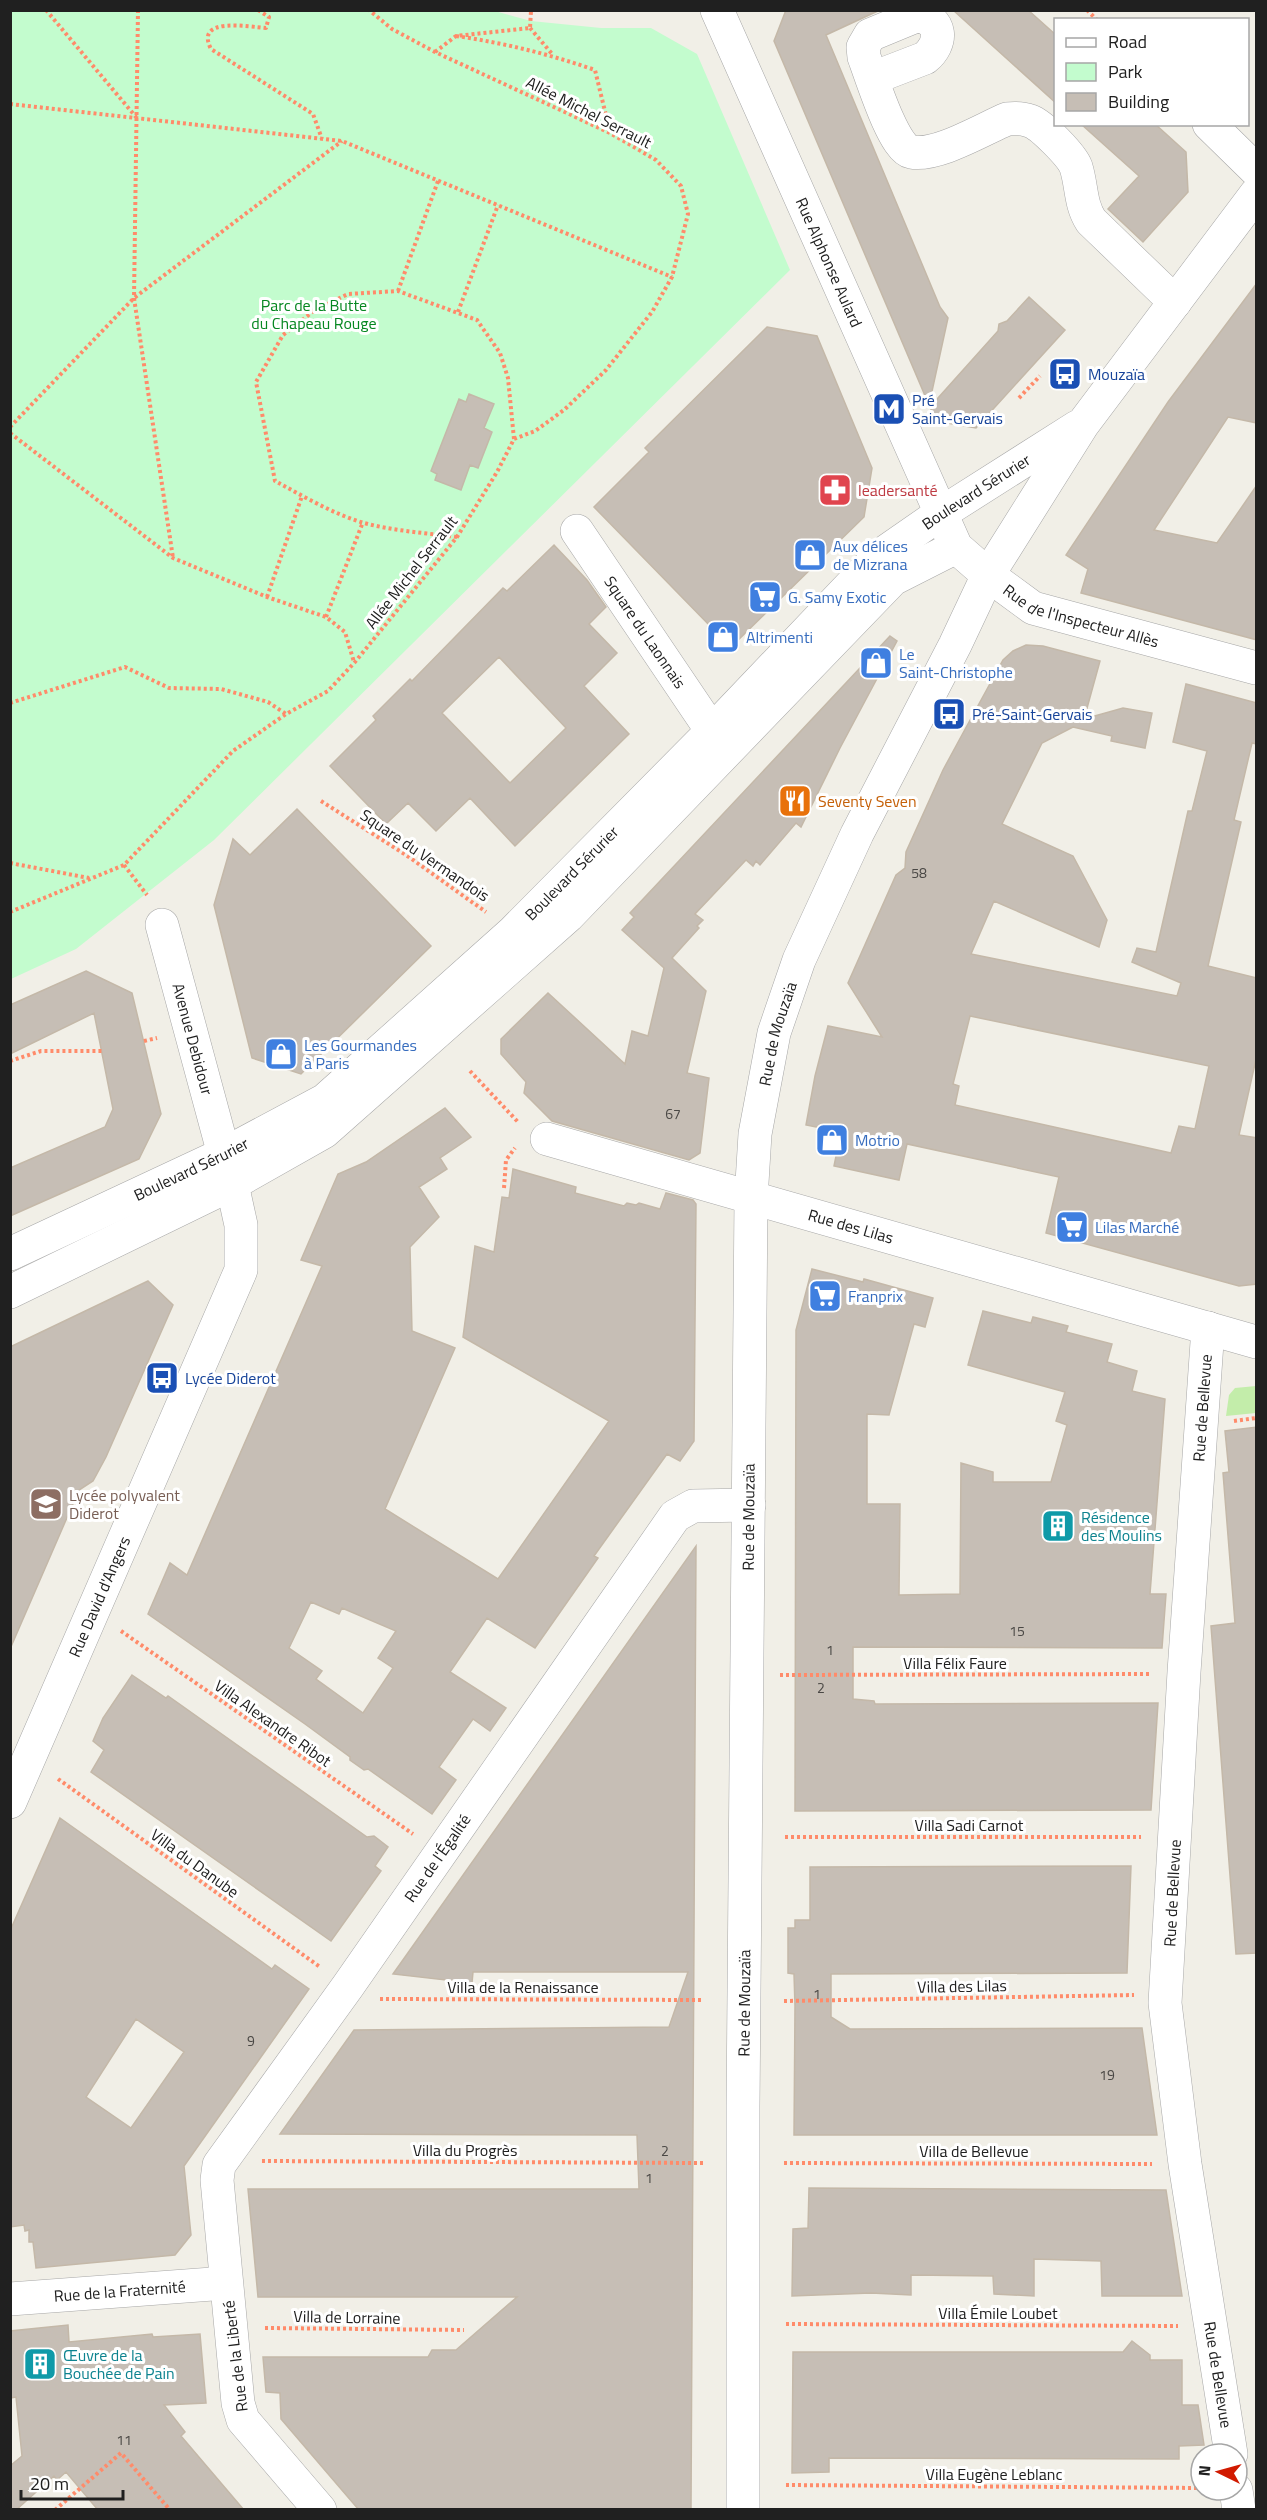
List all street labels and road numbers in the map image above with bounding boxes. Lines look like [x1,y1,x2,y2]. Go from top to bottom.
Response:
street label: Allée Michel Serrault [522,70,656,154]
street label: Rue Alphonse Aulard [790,193,869,331]
street label: Boulevard Sérurier [917,447,1035,535]
street label: Allée Michel Serrault [359,510,463,634]
street label: Square du Laonnais [599,571,692,693]
street label: Rue de l'Inspecteur Allès [998,578,1162,653]
street label: Square du Vermandois [356,803,494,907]
street label: Boulevard Sérurier [519,820,624,926]
street label: Rue de Mouzaïa [752,978,803,1088]
street label: Avenue Debidour [167,980,220,1098]
street label: Boulevard Sérurier [130,1131,253,1207]
street label: Rue des Lilas [805,1202,896,1250]
street label: Rue de Bellevue [1186,1354,1218,1462]
street label: Rue de Mouzaïa [736,1463,761,1571]
street label: Rue David d'Angers [62,1532,136,1661]
street label: Villa Félix Faure [903,1651,1007,1675]
street label: Villa Alexandre Ribot [210,1674,337,1773]
street label: Rue de l'Égalité [398,1809,476,1907]
street label: Villa Sadi Carnot [915,1813,1024,1837]
street label: Villa du Danube [146,1823,244,1903]
street label: Rue de Bellevue [1157,1839,1187,1947]
street label: Rue de Mouzaïa [731,1949,756,2057]
street label: Villa des Lilas [917,1973,1007,1999]
street label: Villa de la Renaissance [447,1975,599,1999]
street label: Villa du Progrès [413,2138,517,2162]
street label: Villa de Bellevue [919,2139,1029,2163]
street label: Rue de la Fraternité [53,2274,186,2308]
street label: Rue de la Liberté [216,2299,254,2413]
street label: Villa Émile Loubet [938,2301,1058,2325]
street label: Villa de Lorraine [293,2304,401,2330]
street label: Rue de Bellevue [1198,2320,1239,2430]
street label: Villa Eugène Leblanc [926,2462,1062,2486]

